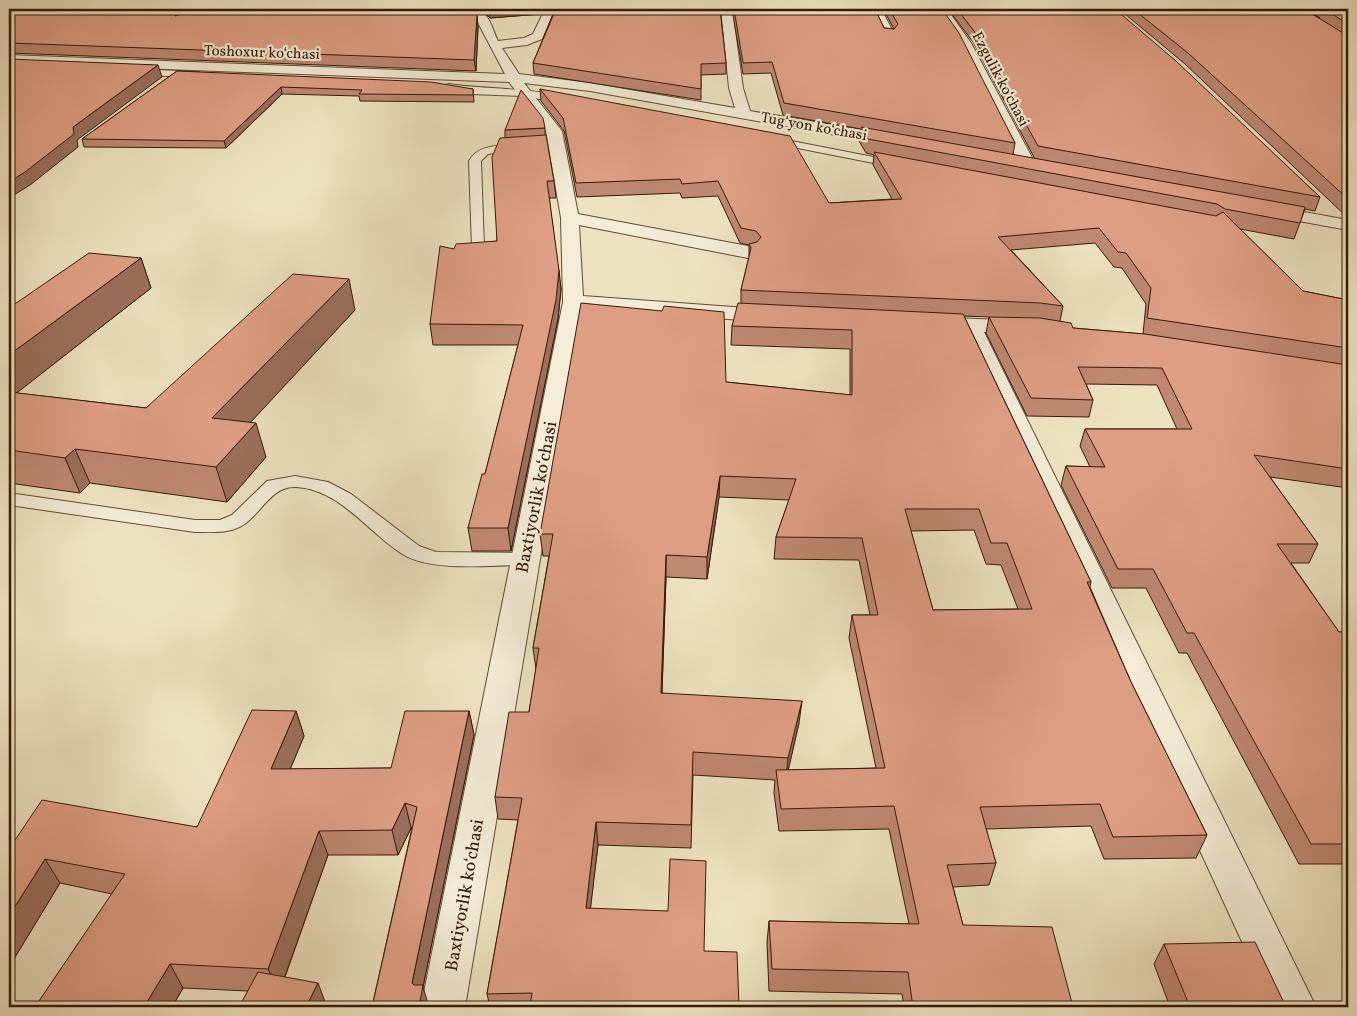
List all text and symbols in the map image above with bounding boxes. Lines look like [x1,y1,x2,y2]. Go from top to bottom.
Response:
street label: Ezgulik koʻchasi [966,29,1034,131]
street label: Toshoxur koʻchasi [204,41,320,66]
street label: Tugʻyon koʻchasi [759,108,869,147]
street label: Baxtiyorlik koʻchasi [510,419,564,575]
street label: Baxtiyorlik koʻchasi [440,817,491,973]

